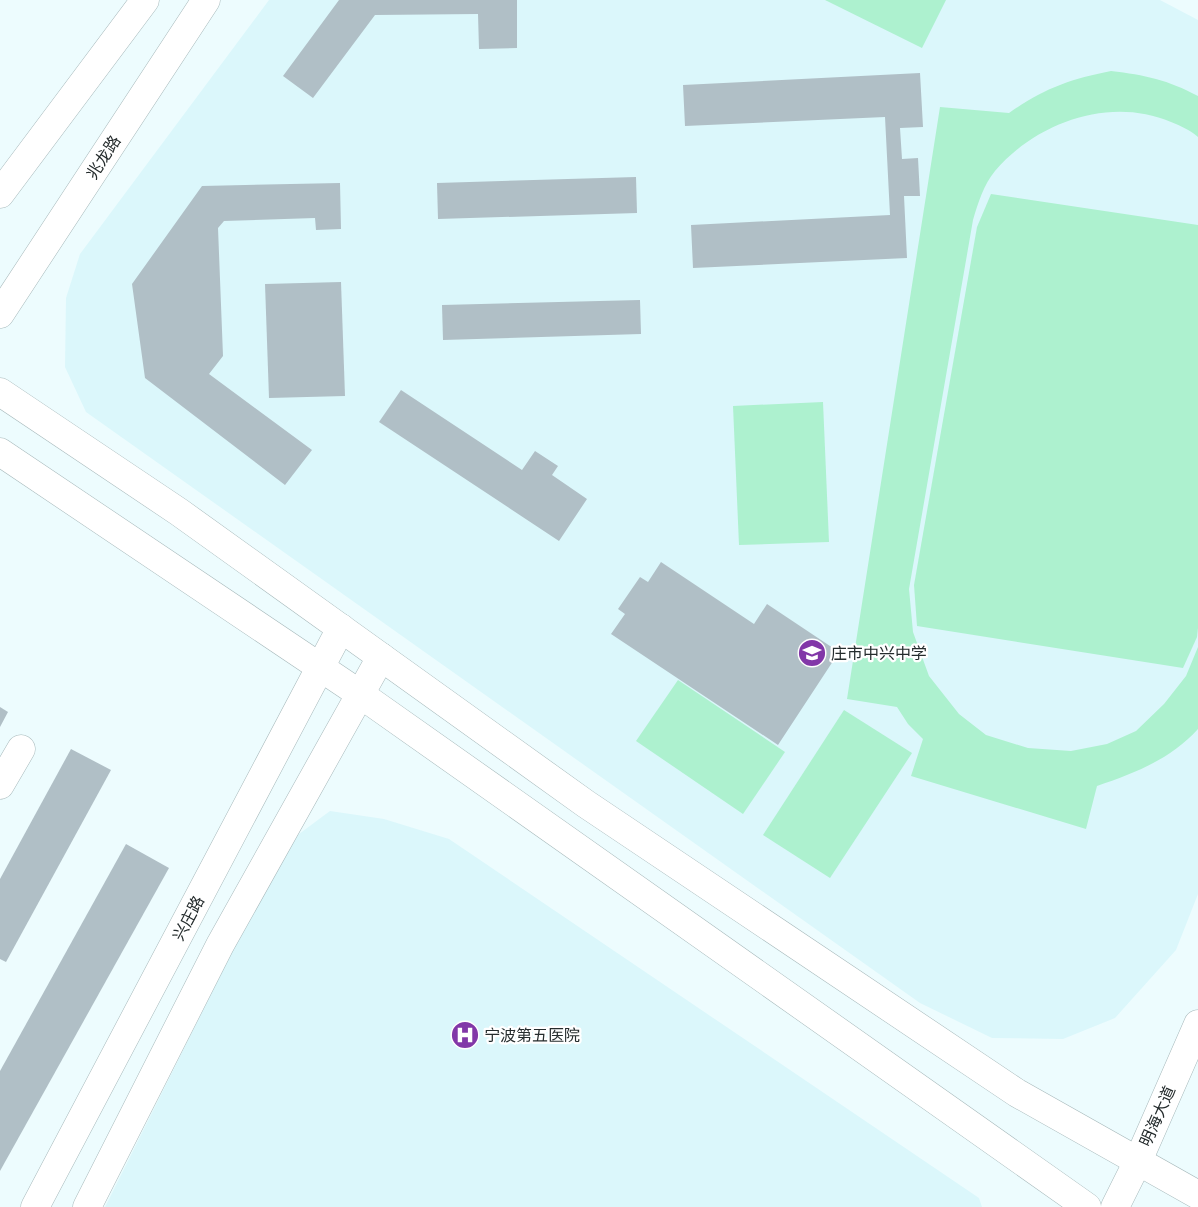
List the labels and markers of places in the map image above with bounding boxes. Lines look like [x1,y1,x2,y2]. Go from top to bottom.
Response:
school or university icon: 庄市中兴中学 [797,638,827,668]
place label: 庄市中兴中学 [831,645,927,665]
hospital icon: 宁波第五医院 [450,1020,480,1050]
place label: 宁波第五医院 [484,1027,580,1047]

